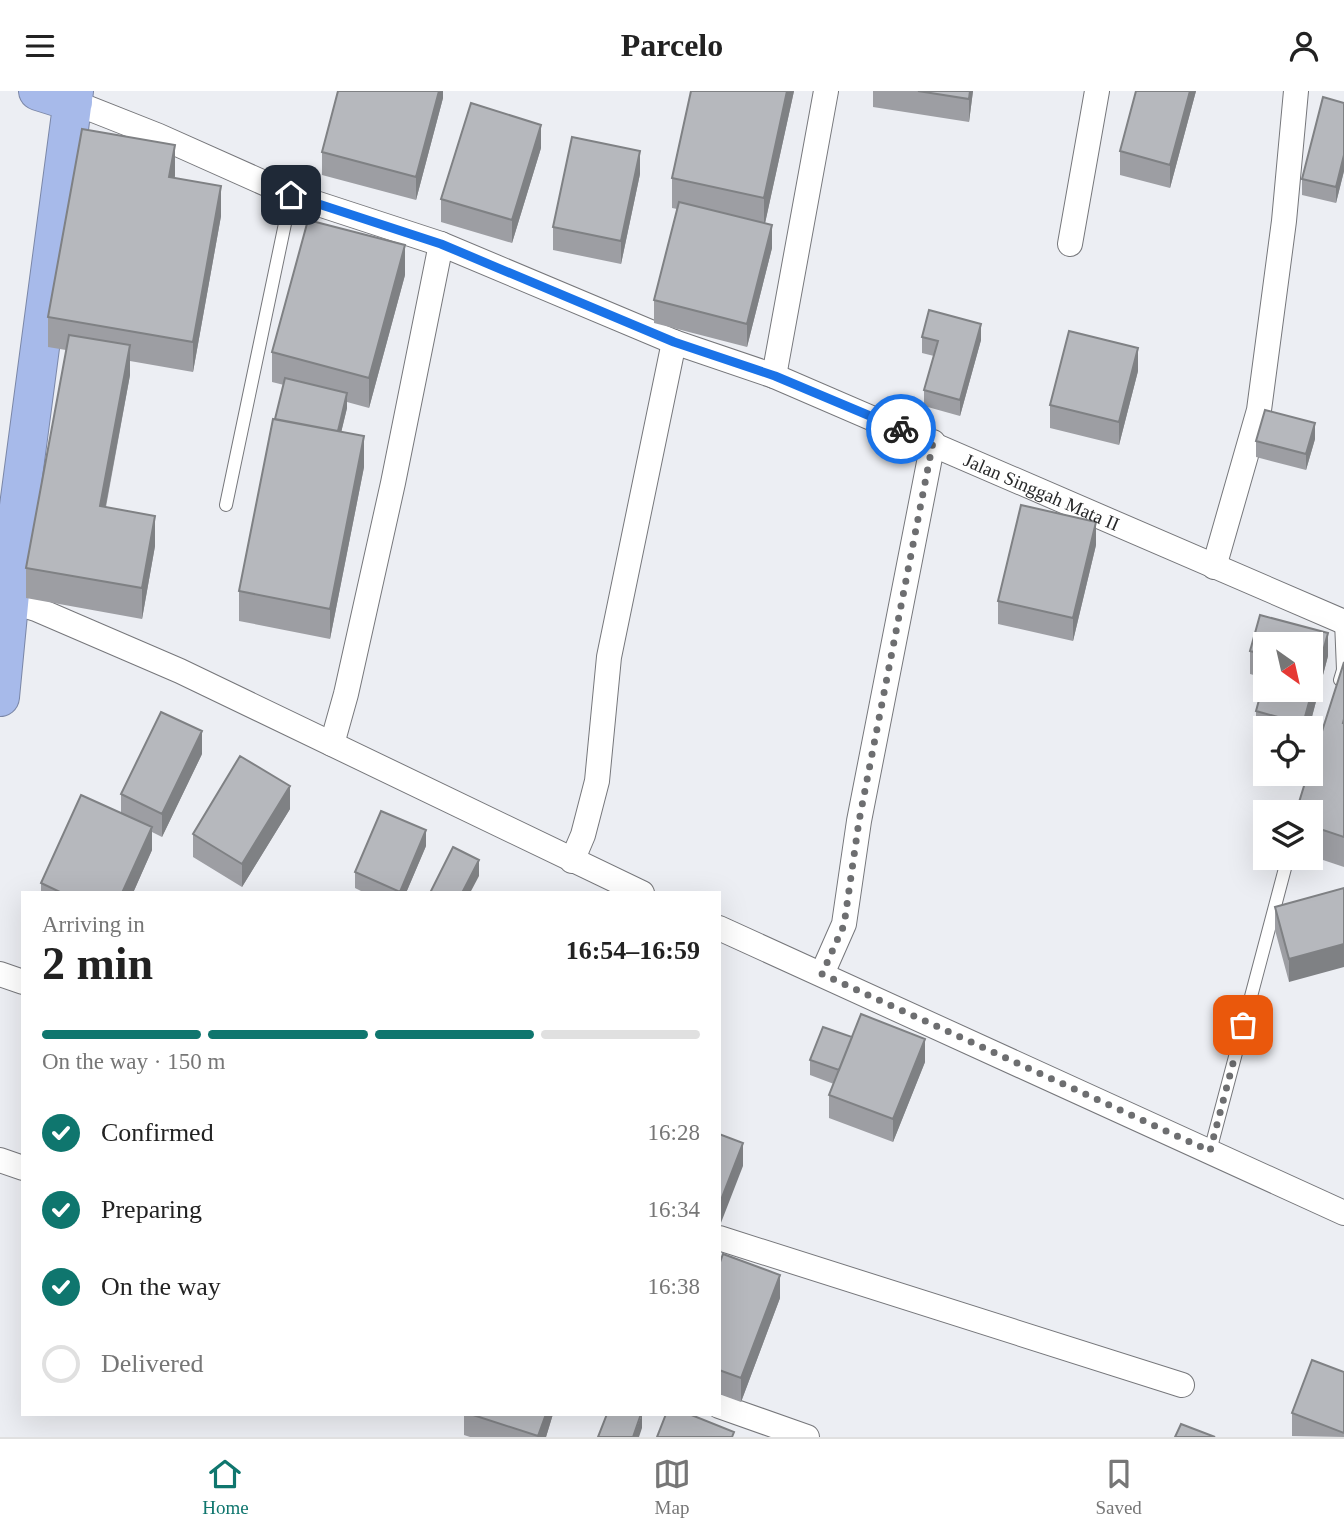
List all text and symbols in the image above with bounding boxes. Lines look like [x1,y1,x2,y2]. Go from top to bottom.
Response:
icon: menu [21,27,59,65]
text: Parcelo [621,27,723,63]
icon: person [1285,27,1323,65]
pin [261,165,321,225]
icon: home [272,176,310,214]
courier [866,394,936,464]
icon: bike [882,410,920,448]
street label: Jalan Singgah Mata II [961,449,1123,534]
north arrow [1253,632,1323,702]
map controls [1253,632,1323,870]
button: locate [1253,716,1323,786]
button: layers [1253,800,1323,870]
text: Arriving in [42,912,145,937]
text: 16:54–16:59 [566,936,700,965]
text: 2 min [42,938,153,989]
pin [1213,995,1273,1055]
icon: bag [1224,1006,1262,1044]
text: On the way · 150 m [42,1049,225,1074]
icon: check [42,1114,80,1152]
text: Confirmed [101,1118,214,1147]
text: 16:28 [648,1120,700,1145]
icon: check [42,1191,80,1229]
text: Preparing [101,1195,202,1224]
text: 16:34 [648,1197,700,1222]
icon: check [42,1268,80,1306]
text: On the way [101,1272,221,1301]
text: 16:38 [648,1274,700,1299]
text: Delivered [101,1349,204,1378]
tab: Home [202,1455,249,1519]
tab: Map [653,1455,691,1519]
tab: Saved [1095,1455,1142,1519]

